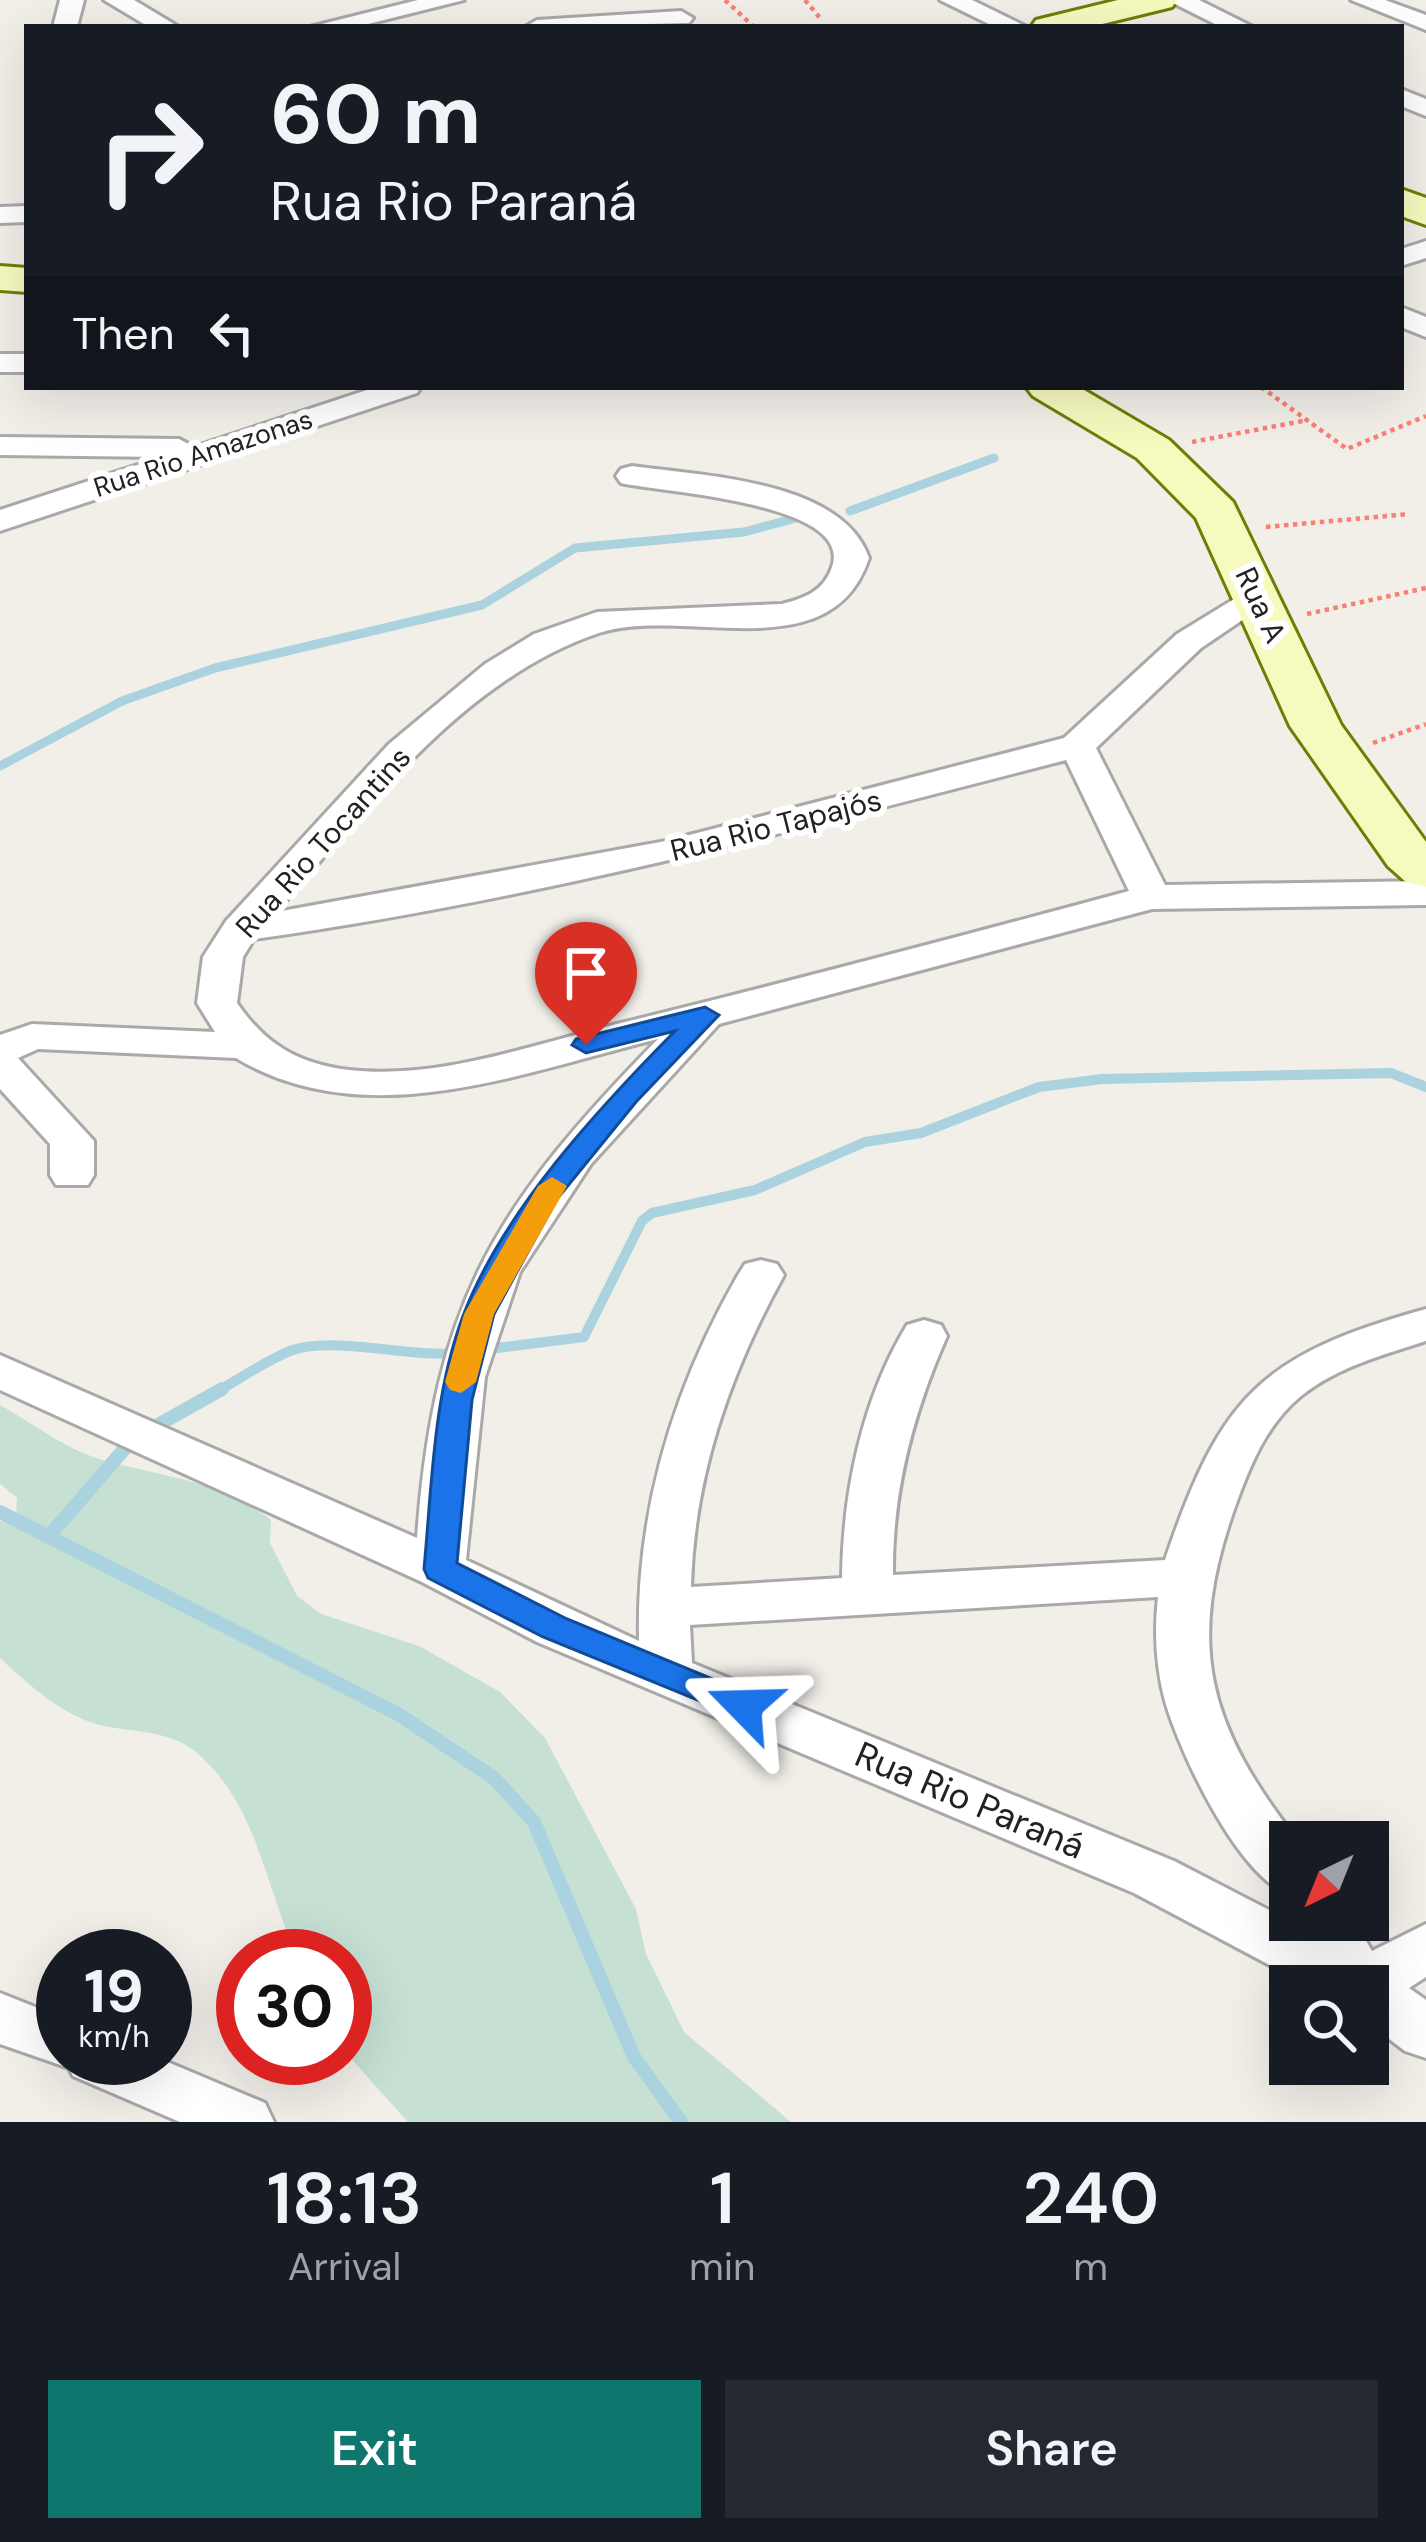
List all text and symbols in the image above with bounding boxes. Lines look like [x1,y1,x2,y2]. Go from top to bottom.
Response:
text: 60 m [270,60,481,169]
icon: right [72,72,228,228]
text: Rua Rio Paraná [270,166,637,237]
icon: left [199,300,265,366]
text: Then [72,304,175,363]
street label: Rua Rio Amazonas [89,401,317,505]
street label: Rua A [1227,561,1295,649]
street label: Rua Rio Tocantins [227,738,419,946]
street label: Rua Rio Tapajós [666,780,886,870]
pin [535,922,637,1045]
icon: arrive [553,940,619,1006]
position arrow [681,1643,807,1769]
street label: Rua Rio Paraná [848,1731,1092,1869]
north arrow [1269,1821,1389,1941]
map controls [1269,1821,1389,2085]
speed limit sign: 30 [216,1929,372,2085]
text: 19 [84,1952,144,2031]
button: search [1269,1965,1389,2085]
text: km/h [79,2017,149,2056]
text: 18:13 [267,2152,422,2245]
text: 1 [710,2152,735,2245]
text: 240 [1022,2152,1159,2245]
text: Arrival [288,2241,401,2292]
text: min [689,2241,755,2292]
text: m [1073,2241,1108,2292]
button: Exit [48,2380,701,2518]
button: Share [725,2380,1378,2518]

